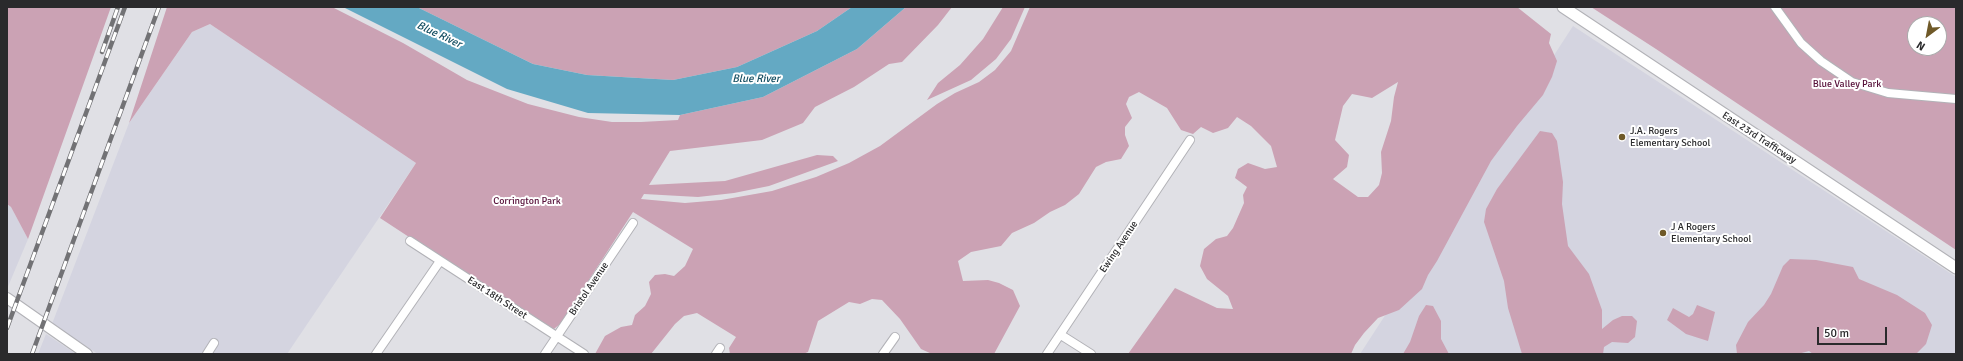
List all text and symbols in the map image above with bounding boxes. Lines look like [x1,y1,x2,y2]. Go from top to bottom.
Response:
north arrow [1907,16,1947,56]
water label: Blue River [415,19,463,51]
text: N [1914,38,1928,53]
water label: Blue River [732,72,780,86]
park label: Blue Valley Park [1813,78,1881,90]
street label: East 23rd Trafficway [1720,110,1798,166]
place label: J.A. Rogers Elementary School [1630,125,1710,148]
marker: J.A. Rogers Elementary School [1617,132,1627,142]
park label: Corrington Park [493,195,561,207]
street label: Ewing Avenue [1097,219,1141,275]
place label: J A Rogers Elementary School [1671,221,1751,244]
marker: J A Rogers Elementary School [1658,228,1668,238]
street label: Bristol Avenue [567,260,611,318]
street label: East 18th Street [465,274,529,322]
scale bar [1819,319,1889,345]
text: 50 m [1824,326,1849,341]

